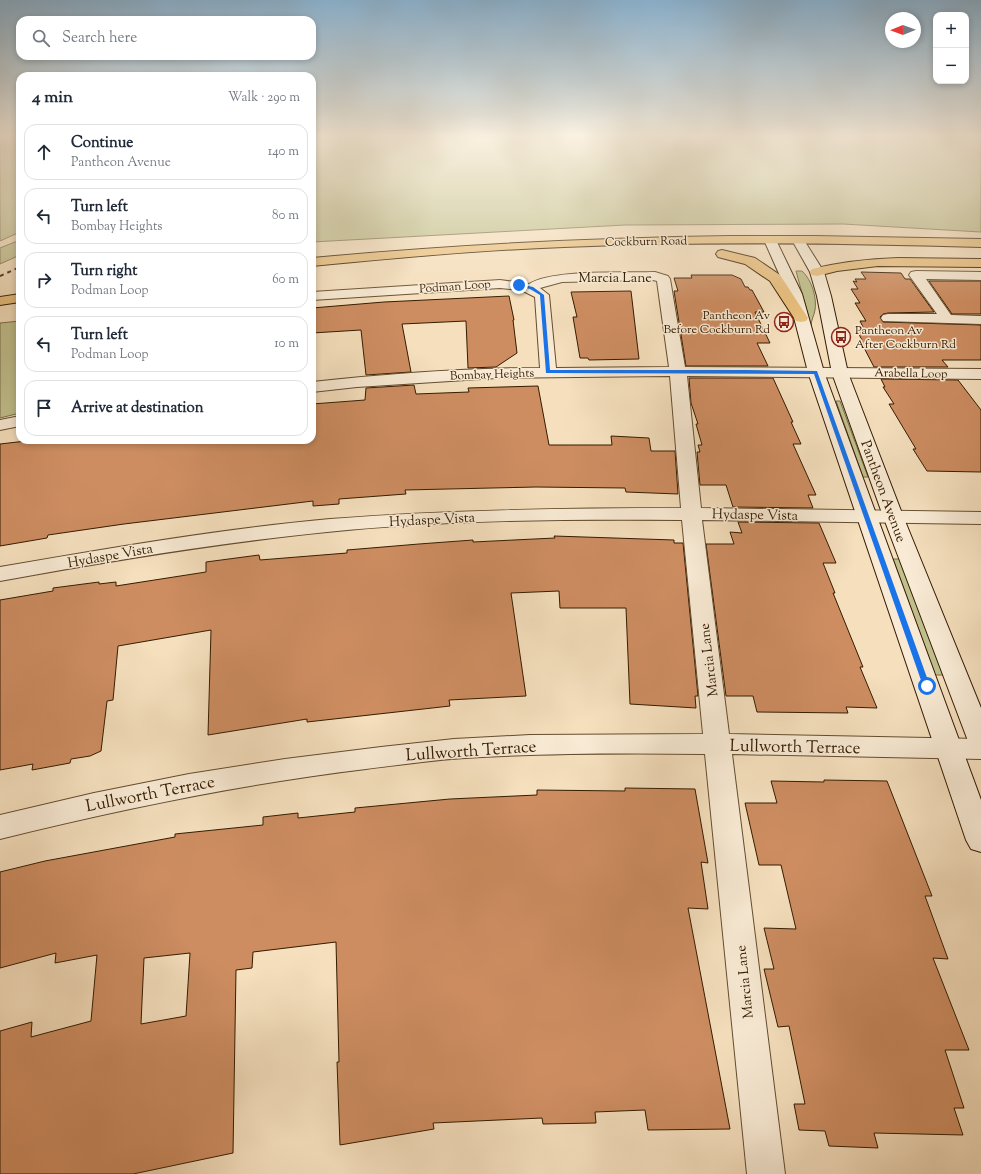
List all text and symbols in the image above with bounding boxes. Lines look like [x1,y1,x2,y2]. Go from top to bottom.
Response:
north arrow [885,12,921,48]
map controls [933,12,969,84]
button: + [933,12,969,48]
search box [16,16,316,60]
icon: search [30,27,52,49]
text: Search here [62,28,137,49]
button: − [933,48,969,84]
text: 4 min [32,86,73,110]
text: Walk · 290 m [228,89,300,107]
text: Continue [71,133,133,154]
icon: ahead [33,141,55,163]
text: 140 m [268,143,299,161]
text: Pantheon Avenue [71,154,171,172]
text: Turn left [71,197,128,218]
icon: left [33,205,55,227]
text: 80 m [272,207,299,225]
text: Bombay Heights [71,218,162,236]
street label: Cockburn Road [605,232,688,252]
text: Turn right [71,261,137,282]
icon: right [33,269,55,291]
street label: Marcia Lane [578,269,652,289]
text: 60 m [272,271,299,289]
street label: Podman Loop [419,275,492,298]
route end [510,276,528,294]
text: Podman Loop [71,282,149,300]
place label: Pantheon Av Before Cockburn Rd [663,307,771,339]
bus stop icon: Pantheon Av Before Cockburn Rd [773,311,795,333]
place label: Pantheon Av After Cockburn Rd [855,322,956,354]
text: Turn left [71,325,128,346]
bus stop icon: Pantheon Av After Cockburn Rd [830,326,852,348]
icon: left [33,333,55,355]
text: 10 m [274,335,299,353]
text: Podman Loop [71,346,149,364]
street label: Arabella Loop [874,364,948,384]
street label: Bombay Heights [450,365,535,385]
icon: arrive [33,397,55,419]
text: Arrive at destination [71,398,204,419]
street label: Pantheon Avenue [854,438,910,546]
street label: Hydaspe Vista [712,505,799,527]
street label: Hydaspe Vista [389,509,476,533]
street label: Hydaspe Vista [66,540,155,574]
street label: Marcia Lane [696,622,724,698]
route start [918,677,936,695]
street label: Lullworth Terrace [405,735,537,769]
street label: Lullworth Terrace [729,735,861,761]
street label: Lullworth Terrace [84,771,217,819]
street label: Marcia Lane [732,944,760,1019]

